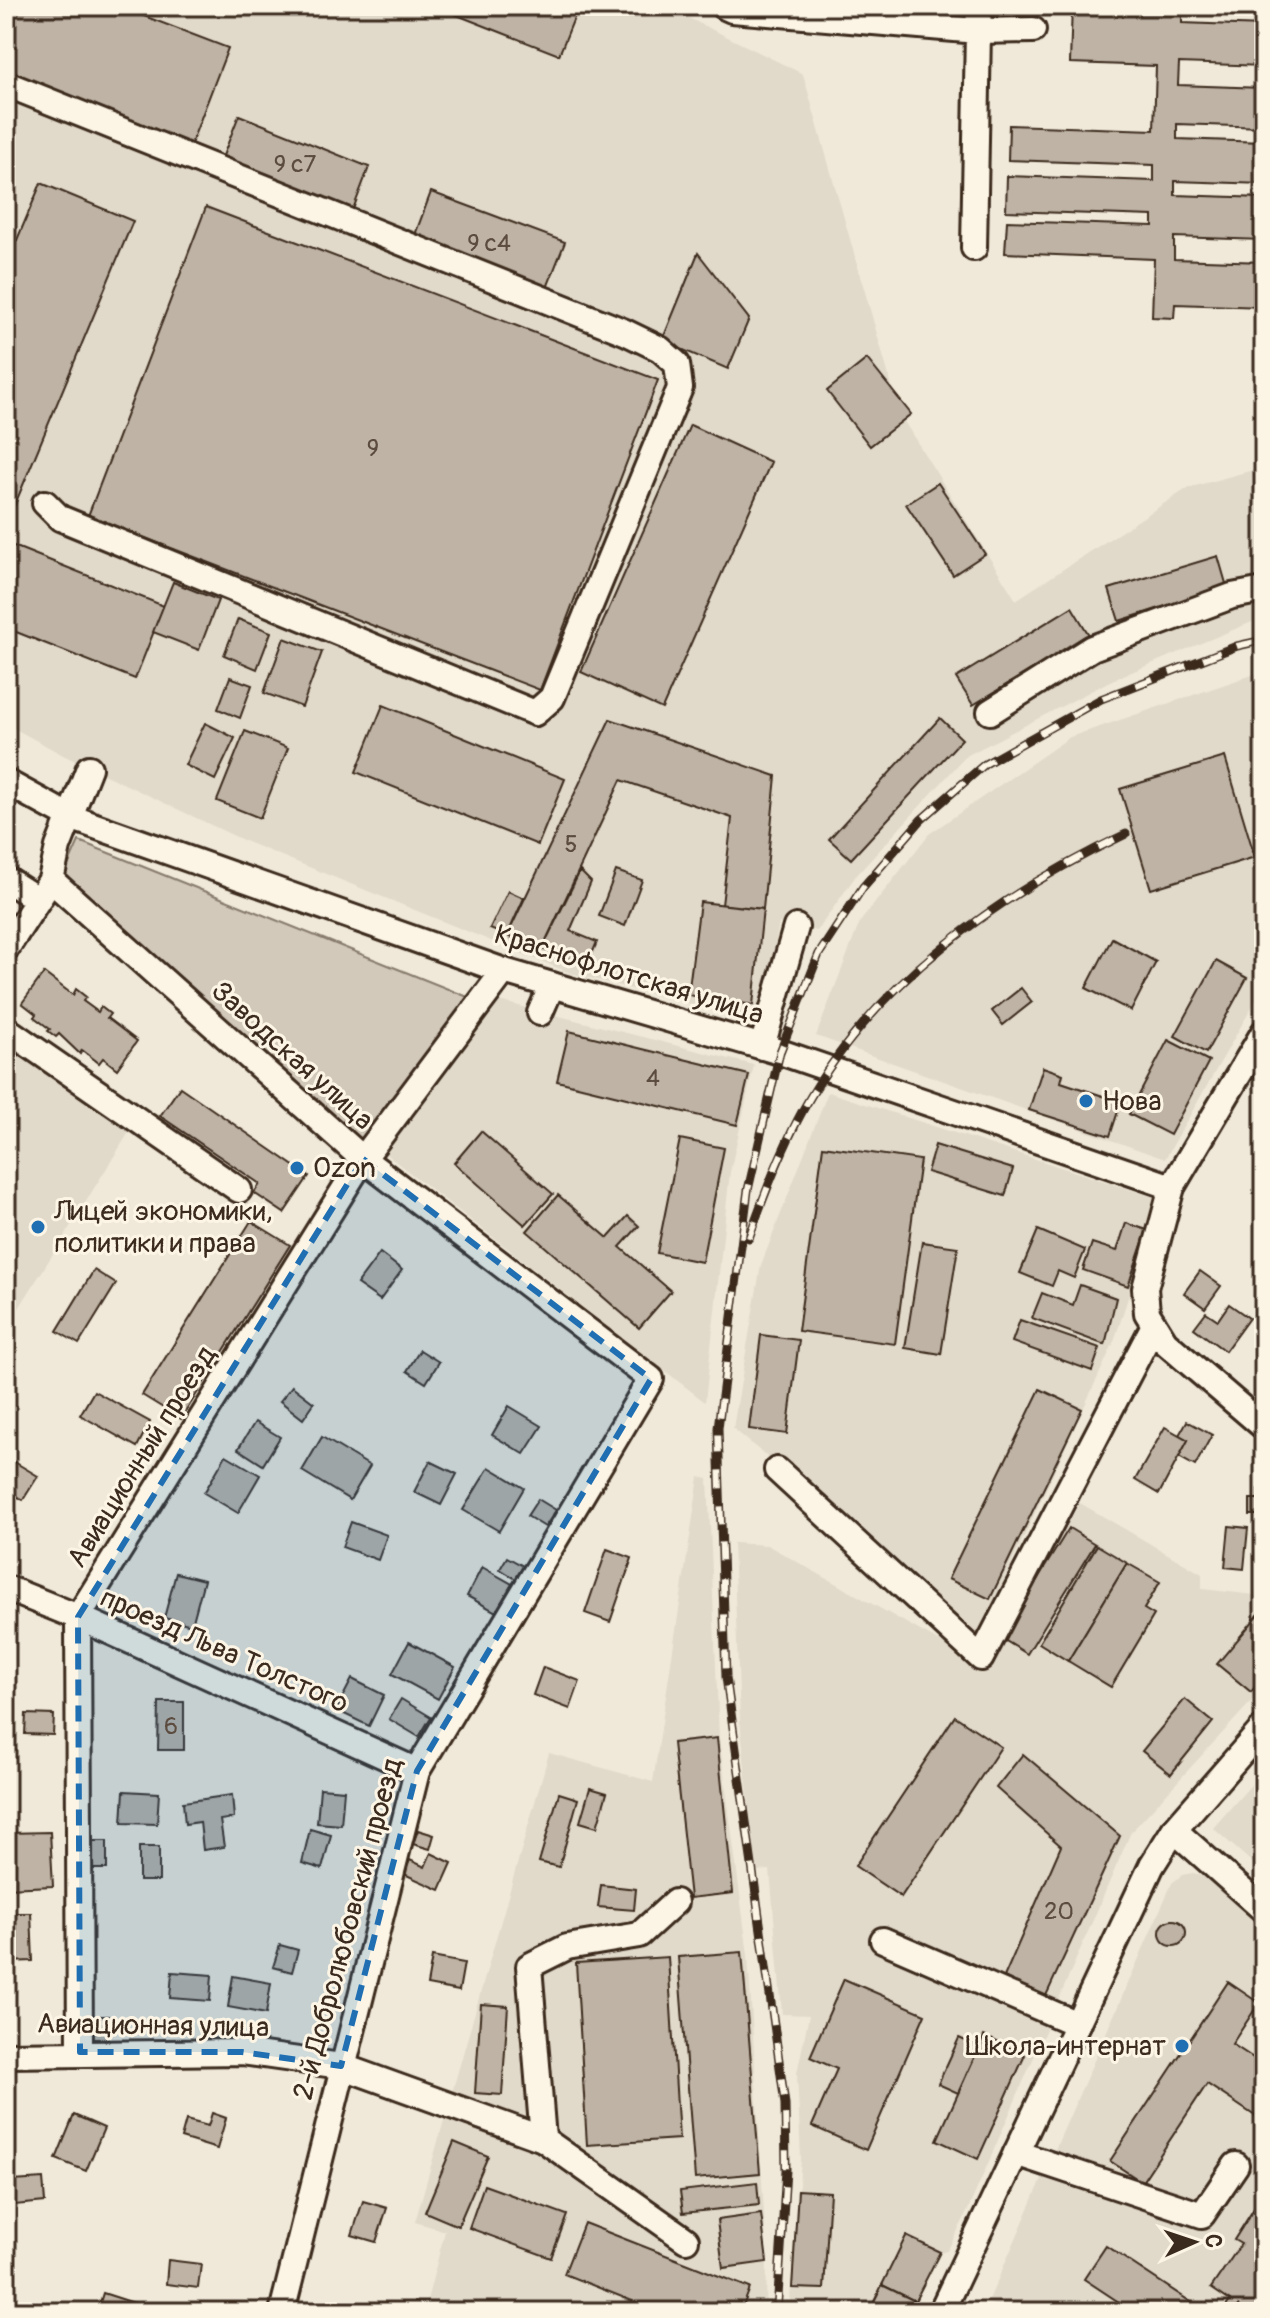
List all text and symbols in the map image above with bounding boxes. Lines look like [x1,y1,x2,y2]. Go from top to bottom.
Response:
house number: 9 с7 [274,150,317,179]
house number: 9 с4 [467,229,511,258]
house number: 9 [367,434,379,463]
house number: 5 [564,830,578,859]
street label: Краснофлотская улица [490,917,768,1033]
street label: Заводская улица [204,974,380,1138]
house number: 4 [646,1064,660,1093]
place label: Нова [1102,1084,1162,1119]
marker: Нова [1077,1092,1095,1110]
place label: Ozon [313,1151,376,1186]
marker: Ozon [288,1159,306,1177]
place label: Лицей экономики, политики и права [53,1194,273,1261]
marker: Лицей экономики, политики и права [29,1218,47,1236]
street label: Авиационный проезд [60,1340,224,1574]
street label: проезд Льва Толстого [95,1581,353,1721]
house number: 6 [164,1712,178,1741]
street label: 2-й Добролюбовский проезд [286,1754,410,2104]
house number: 20 [1044,1897,1074,1926]
street label: Авиационная улица [37,2006,269,2046]
place label: Школа-интернат [965,2029,1166,2064]
marker: Школа-интернат [1173,2037,1191,2055]
north arrow [1154,2202,1234,2282]
text: С [1199,2233,1227,2249]

